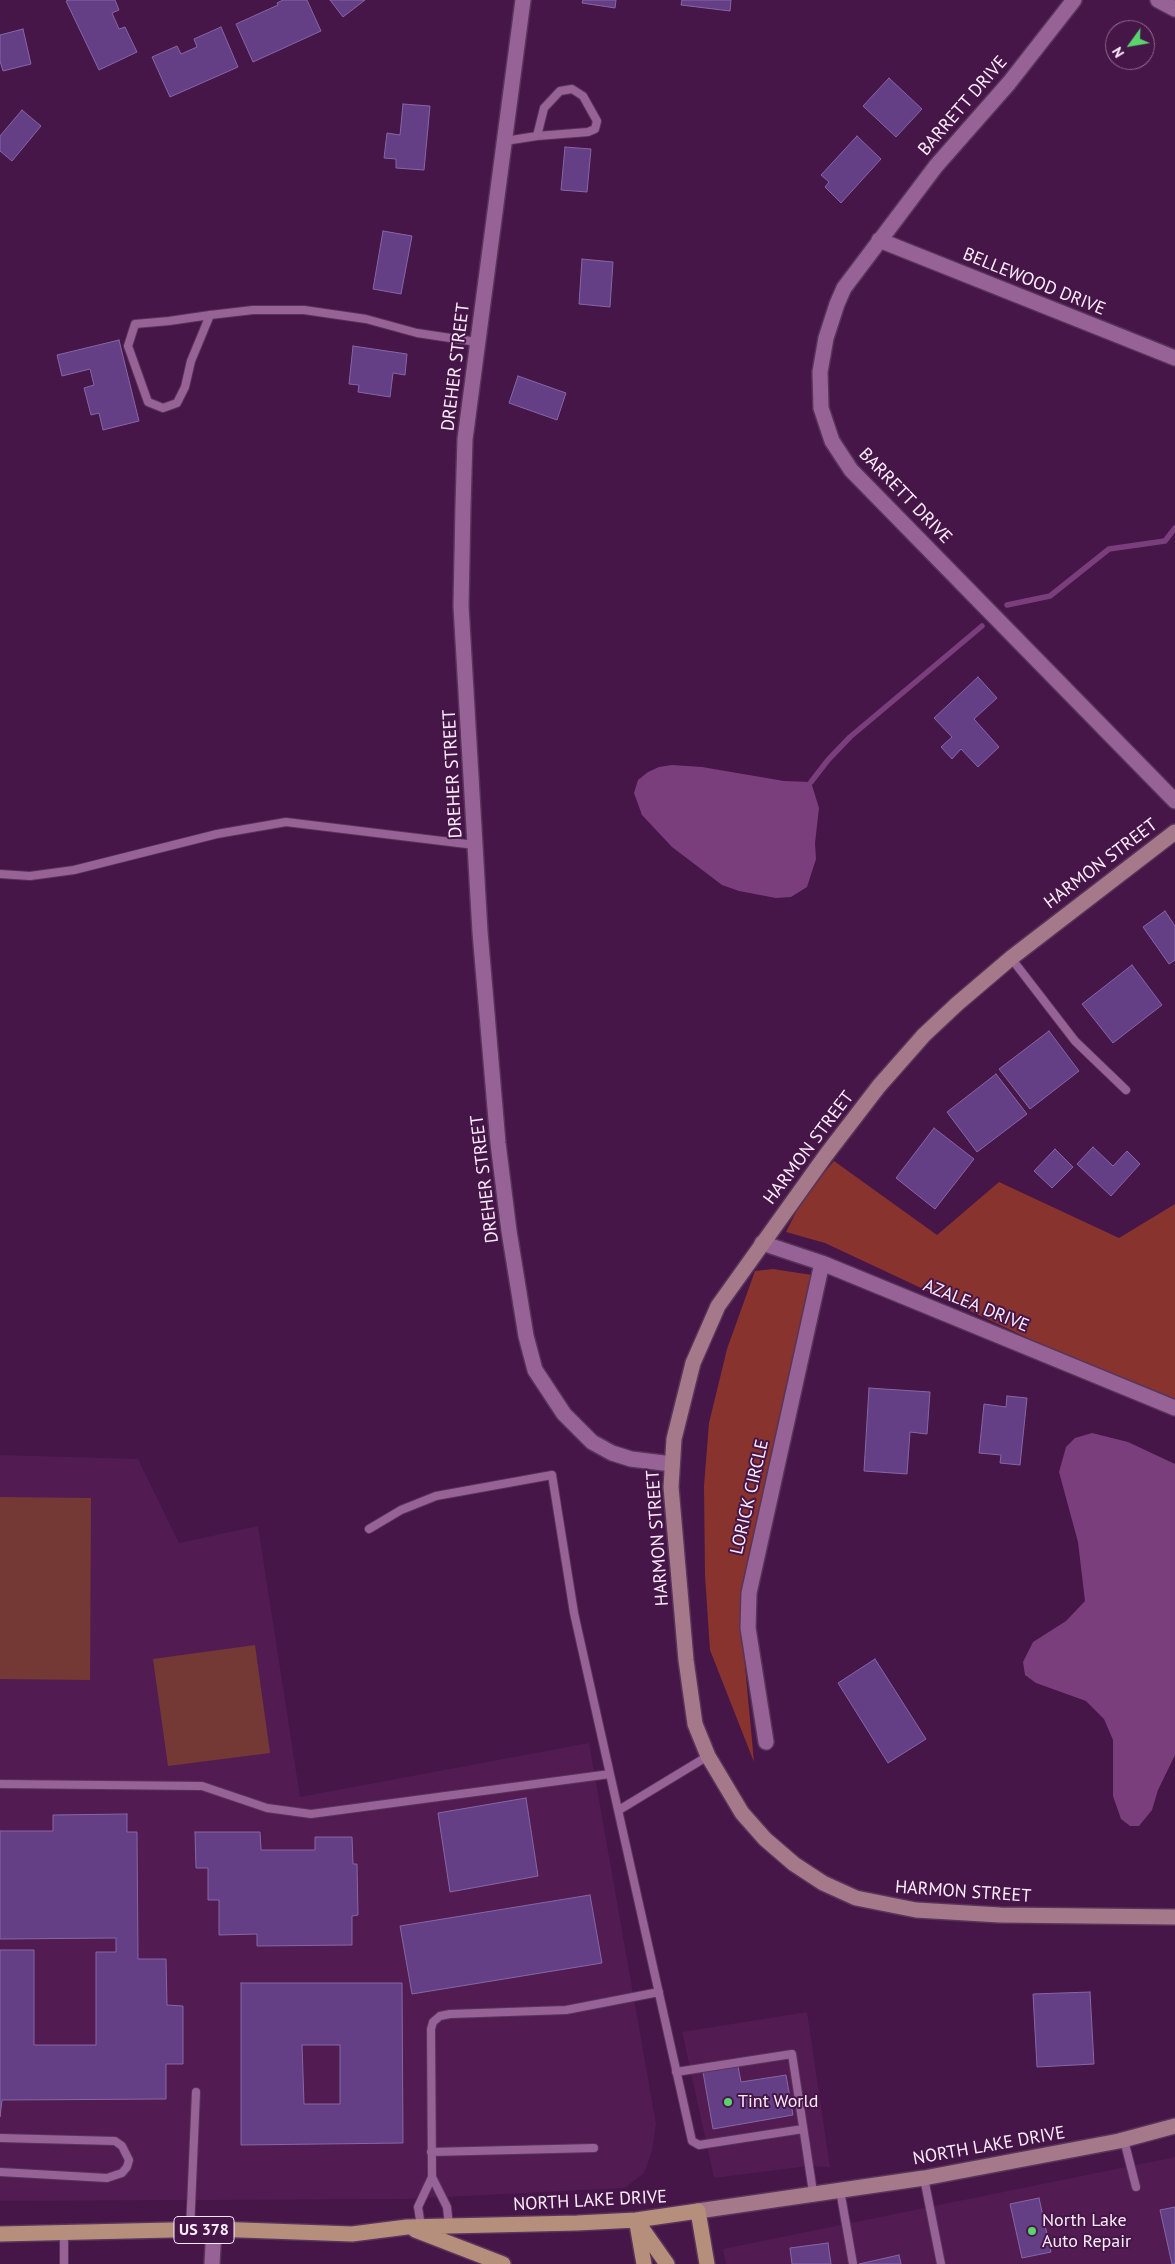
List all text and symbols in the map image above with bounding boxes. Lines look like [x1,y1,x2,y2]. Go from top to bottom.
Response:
north arrow [1105,20,1155,70]
text: N [1108,44,1128,61]
street label: BARRETT DRIVE [914,52,1012,160]
street label: BELLEWOOD DRIVE [960,244,1108,320]
street label: DREHER STREET [437,302,475,432]
street label: BARRETT DRIVE [854,444,956,548]
street label: DREHER STREET [439,709,467,839]
street label: HARMON STREET [1040,814,1162,914]
street label: HARMON STREET [759,1087,859,1209]
street label: DREHER STREET [466,1114,504,1244]
street label: AZALEA DRIVE [920,1275,1032,1337]
street label: LORICK CIRCLE [726,1438,774,1556]
street label: HARMON STREET [642,1469,674,1607]
street label: HARMON STREET [894,1876,1032,1908]
place label: Tint World [738,2091,818,2113]
marker: Tint World [722,2096,734,2108]
street label: NORTH LAKE DRIVE [911,2122,1067,2170]
street label: NORTH LAKE DRIVE [513,2186,667,2216]
place label: North Lake Auto Repair [1042,2210,1131,2252]
road number: US 378 [174,2216,234,2244]
marker: North Lake Auto Repair [1026,2225,1038,2237]

